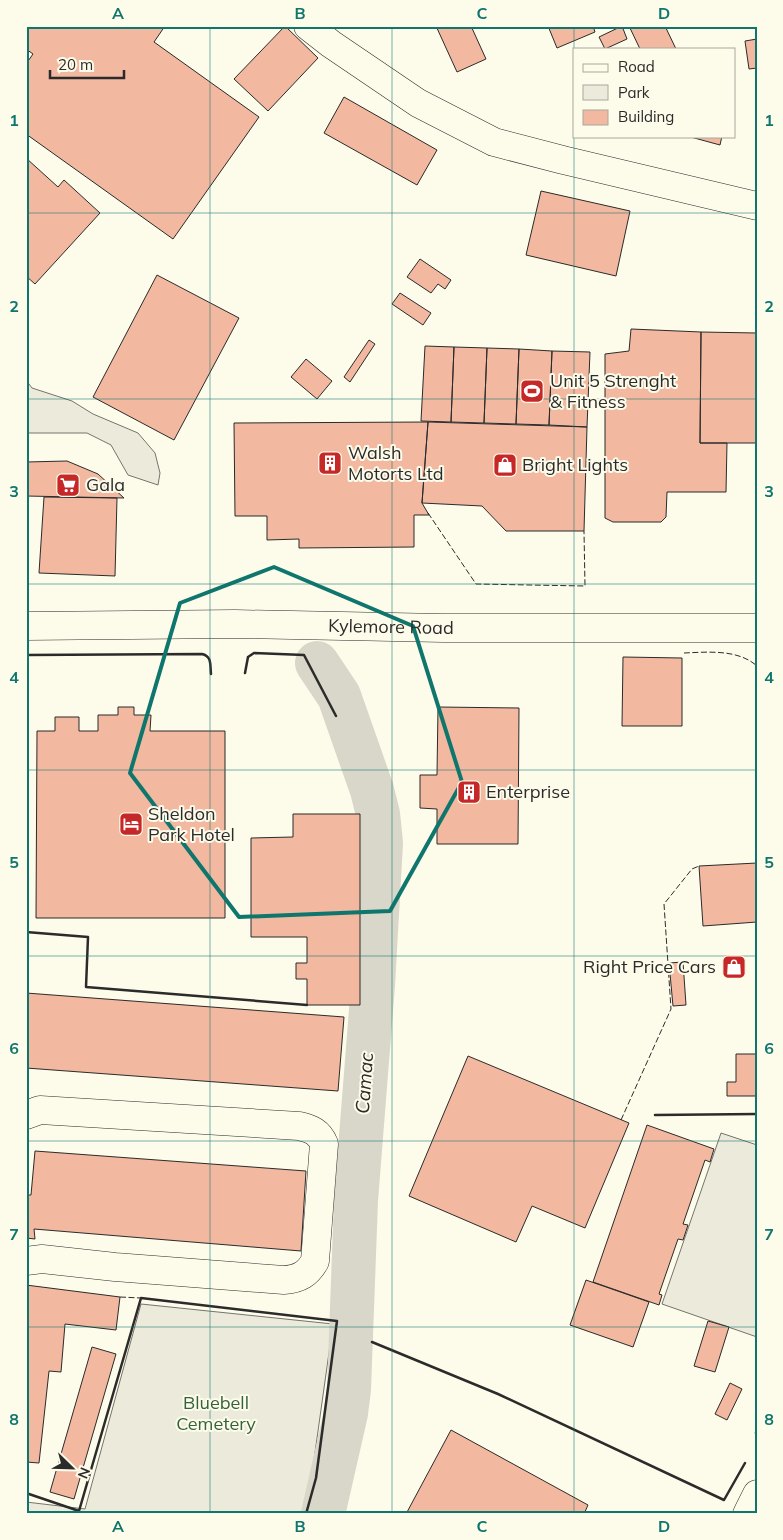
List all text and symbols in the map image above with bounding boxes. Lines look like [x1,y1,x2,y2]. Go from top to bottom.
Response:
text: A [112,3,124,23]
text: B [294,3,306,23]
text: C [477,3,488,23]
text: D [658,3,670,23]
scale bar [50,48,124,80]
legend [573,48,736,138]
text: 20 m [58,55,93,74]
text: Road [618,57,655,76]
text: Park [618,83,650,102]
text: Building [618,107,674,126]
text: 1 [9,110,19,130]
text: 1 [764,110,774,130]
text: 2 [9,296,19,316]
text: 2 [764,296,774,316]
place label: Unit 5 Strenght & Fitness [550,369,676,413]
sports icon: Unit 5 Strenght & Fitness [519,378,545,404]
place label: Walsh Motorts Ltd [348,441,443,485]
building icon: Walsh Motorts Ltd [317,450,343,476]
shop icon: Bright Lights [492,452,518,478]
place label: Bright Lights [522,453,628,476]
supermarket icon: Gala [55,472,81,498]
place label: Gala [86,473,125,496]
text: 3 [9,481,19,501]
text: 3 [764,481,774,501]
street label: Kylemore Road [328,614,454,639]
text: 4 [9,667,19,687]
text: 4 [764,667,774,687]
building icon: Enterprise [456,779,482,805]
place label: Enterprise [486,780,570,803]
place label: Sheldon Park Hotel [148,802,235,846]
hotel icon: Sheldon Park Hotel [118,811,144,837]
text: 5 [9,852,19,872]
text: 5 [764,852,774,872]
shop icon: Right Price Cars [721,954,747,980]
place label: Right Price Cars [583,955,716,978]
text: 6 [9,1038,19,1058]
text: 6 [764,1038,774,1058]
water label: Camac [350,1051,378,1115]
text: 7 [9,1224,19,1244]
text: 7 [764,1224,774,1244]
park label: Bluebell Cemetery [176,1391,256,1435]
text: 8 [9,1409,19,1429]
text: 8 [764,1409,774,1429]
north arrow [48,1442,98,1492]
text: N [74,1465,94,1481]
text: A [112,1516,124,1536]
text: B [294,1516,306,1536]
text: C [477,1516,488,1536]
text: D [658,1516,670,1536]

